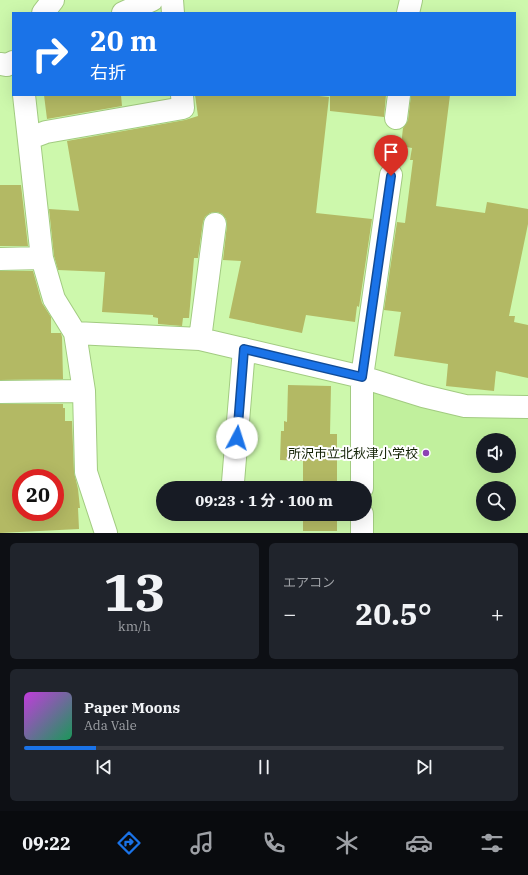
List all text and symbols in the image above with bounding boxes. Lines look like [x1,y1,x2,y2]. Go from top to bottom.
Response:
text: 20 m [90,22,157,59]
icon: right [24,28,76,80]
text: 右折 [90,61,126,84]
pin [374,135,408,176]
icon: arrive [380,141,402,163]
position arrow [216,417,258,459]
map controls [476,433,516,521]
button: sound [476,433,516,473]
place label: 所沢市立北秋津小学校 [288,445,418,462]
marker: 所沢市立北秋津小学校 [421,448,431,458]
speed limit sign: 20 [12,469,64,521]
button: search [476,481,516,521]
text: 09:23 · 1 分 · 100 m [195,491,333,510]
text: 13 [103,558,166,625]
text: エアコン [283,574,335,591]
text: 20.5° [355,594,432,633]
text: − [283,599,296,628]
text: + [491,599,504,628]
text: km/h [118,618,151,635]
text: Paper Moons [84,698,180,717]
text: Ada Vale [84,717,137,734]
icon: previous [93,756,115,778]
icon: pause [253,756,275,778]
icon: next [413,756,435,778]
icon: directions [115,829,143,857]
icon: music [188,829,216,857]
icon: phone [260,829,288,857]
icon: climate [333,829,361,857]
icon: car [405,829,433,857]
icon: filters [478,829,506,857]
text: 09:22 [22,832,71,855]

